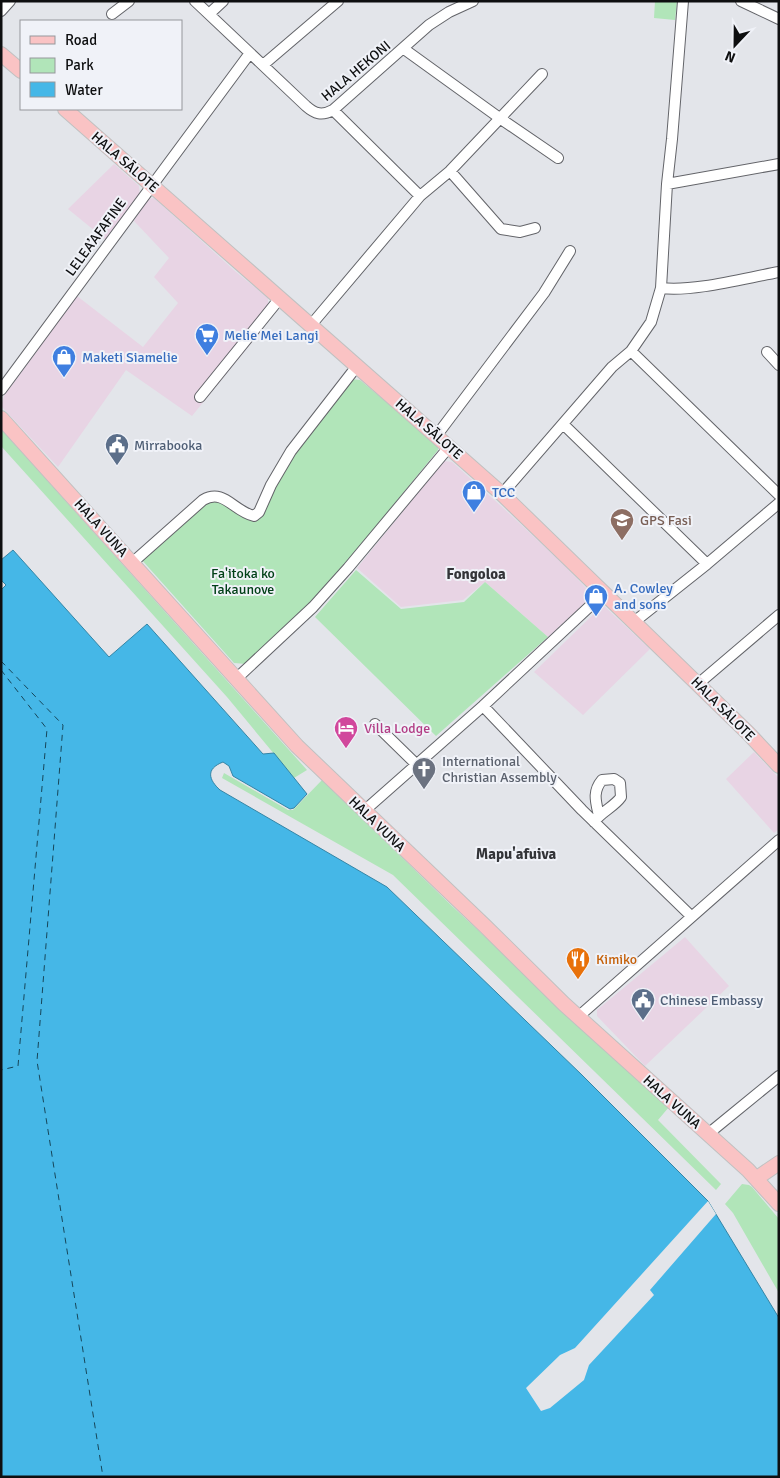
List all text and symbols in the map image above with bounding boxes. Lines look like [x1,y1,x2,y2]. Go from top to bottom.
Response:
legend [20,20,182,110]
north arrow [710,20,760,70]
text: Road [65,31,97,49]
street label: HALA HEKONI [318,37,394,105]
text: N [723,47,738,66]
text: Park [65,56,94,74]
text: Water [65,81,103,99]
street label: HALA SĀLOTE [88,128,162,196]
street label: LELEA’AFAFINE [62,195,130,279]
supermarket icon: Melie Mei Langi [194,322,220,356]
place label: Melie Mei Langi [224,327,318,344]
shop icon: Maketi Siamelie [51,344,77,378]
place label: Maketi Siamelie [82,349,178,366]
street label: HALA SĀLOTE [392,395,466,463]
public building icon: Mirrabooka [104,432,130,466]
place label: Mirrabooka [134,437,202,454]
shop icon: TCC [461,479,487,513]
place label: TCC [492,484,515,501]
street label: HALA VUNA [70,495,132,561]
school or university icon: GPS Fasi [609,507,635,541]
place label: GPS Fasi [640,512,692,529]
park label: Fa'itoka ko Takaunove [211,565,275,598]
district label: Fongoloa [446,565,506,583]
place label: A. Cowley and sons [614,580,673,613]
shop icon: A. Cowley and sons [583,583,609,617]
street label: HALA SĀLOTE [687,673,759,745]
hotel icon: Villa Lodge [333,715,359,749]
place label: Villa Lodge [364,720,430,737]
place label: International Christian Assembly [442,753,557,786]
church icon: International Christian Assembly [411,756,437,790]
street label: HALA VUNA [345,793,409,856]
district label: Mapu'afuiva [476,845,557,863]
restaurant icon: Kimiko [565,946,591,980]
place label: Kimiko [596,951,637,968]
public building icon: Chinese Embassy [630,987,656,1021]
place label: Chinese Embassy [660,992,764,1009]
street label: HALA VUNA [639,1071,705,1133]

